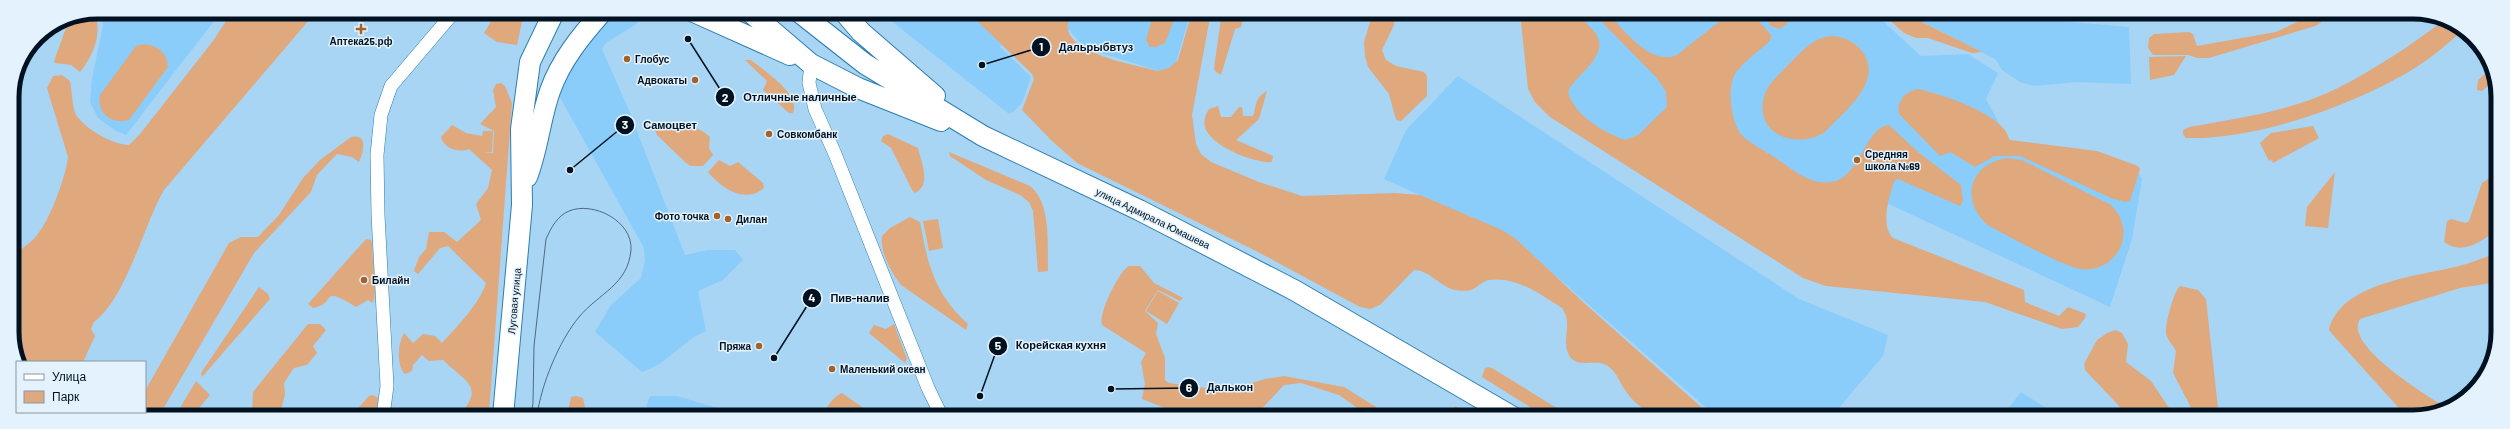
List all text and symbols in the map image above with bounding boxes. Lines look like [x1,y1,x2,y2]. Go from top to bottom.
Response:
marker: Аптека25.рф [356,24,366,34]
place label: Аптека25.рф [330,35,393,47]
callout: Дальрыбвтуз [1031,35,1141,58]
text: 1 [1039,39,1043,53]
text: Дальрыбвтуз [1059,40,1134,53]
place label: Глобус [635,53,670,65]
marker: Глобус [622,54,632,64]
place label: Адвокаты [637,74,687,86]
marker: Адвокаты [690,75,700,85]
callout: Отличные наличные [715,86,864,109]
text: 2 [722,90,729,104]
text: Отличные наличные [743,90,857,103]
callout: Самоцвет [615,114,705,137]
text: 3 [622,117,628,131]
text: Самоцвет [643,118,697,131]
place label: Совкомбанк [777,128,838,140]
marker: Совкомбанк [764,129,774,139]
place label: Средняя школа №69 [1865,148,1920,172]
marker: Средняя школа №69 [1852,155,1862,165]
street label: улица Адмирала Юмашева [1094,185,1213,251]
place label: Фото точка [655,210,709,222]
marker: Фото точка [712,211,722,221]
place label: Дилан [736,213,767,225]
marker: Дилан [723,214,733,224]
street label: Луговая улица [505,267,523,335]
place label: Билайн [372,274,409,286]
marker: Билайн [359,275,369,285]
callout: Пив-налив [802,287,897,310]
text: 4 [808,290,816,304]
text: Пив-налив [830,291,890,304]
callout: Корейская кухня [988,334,1114,357]
text: 5 [995,338,1002,352]
text: Корейская кухня [1016,338,1106,351]
place label: Пряжа [719,340,751,352]
marker: Пряжа [754,341,764,351]
legend [16,361,146,413]
place label: Маленький океан [840,363,926,375]
marker: Маленький океан [827,364,837,374]
text: Улица [52,369,86,384]
callout: Далькон [1179,376,1262,399]
text: 6 [1186,380,1193,394]
text: Далькон [1207,380,1253,393]
text: Парк [52,389,80,404]

